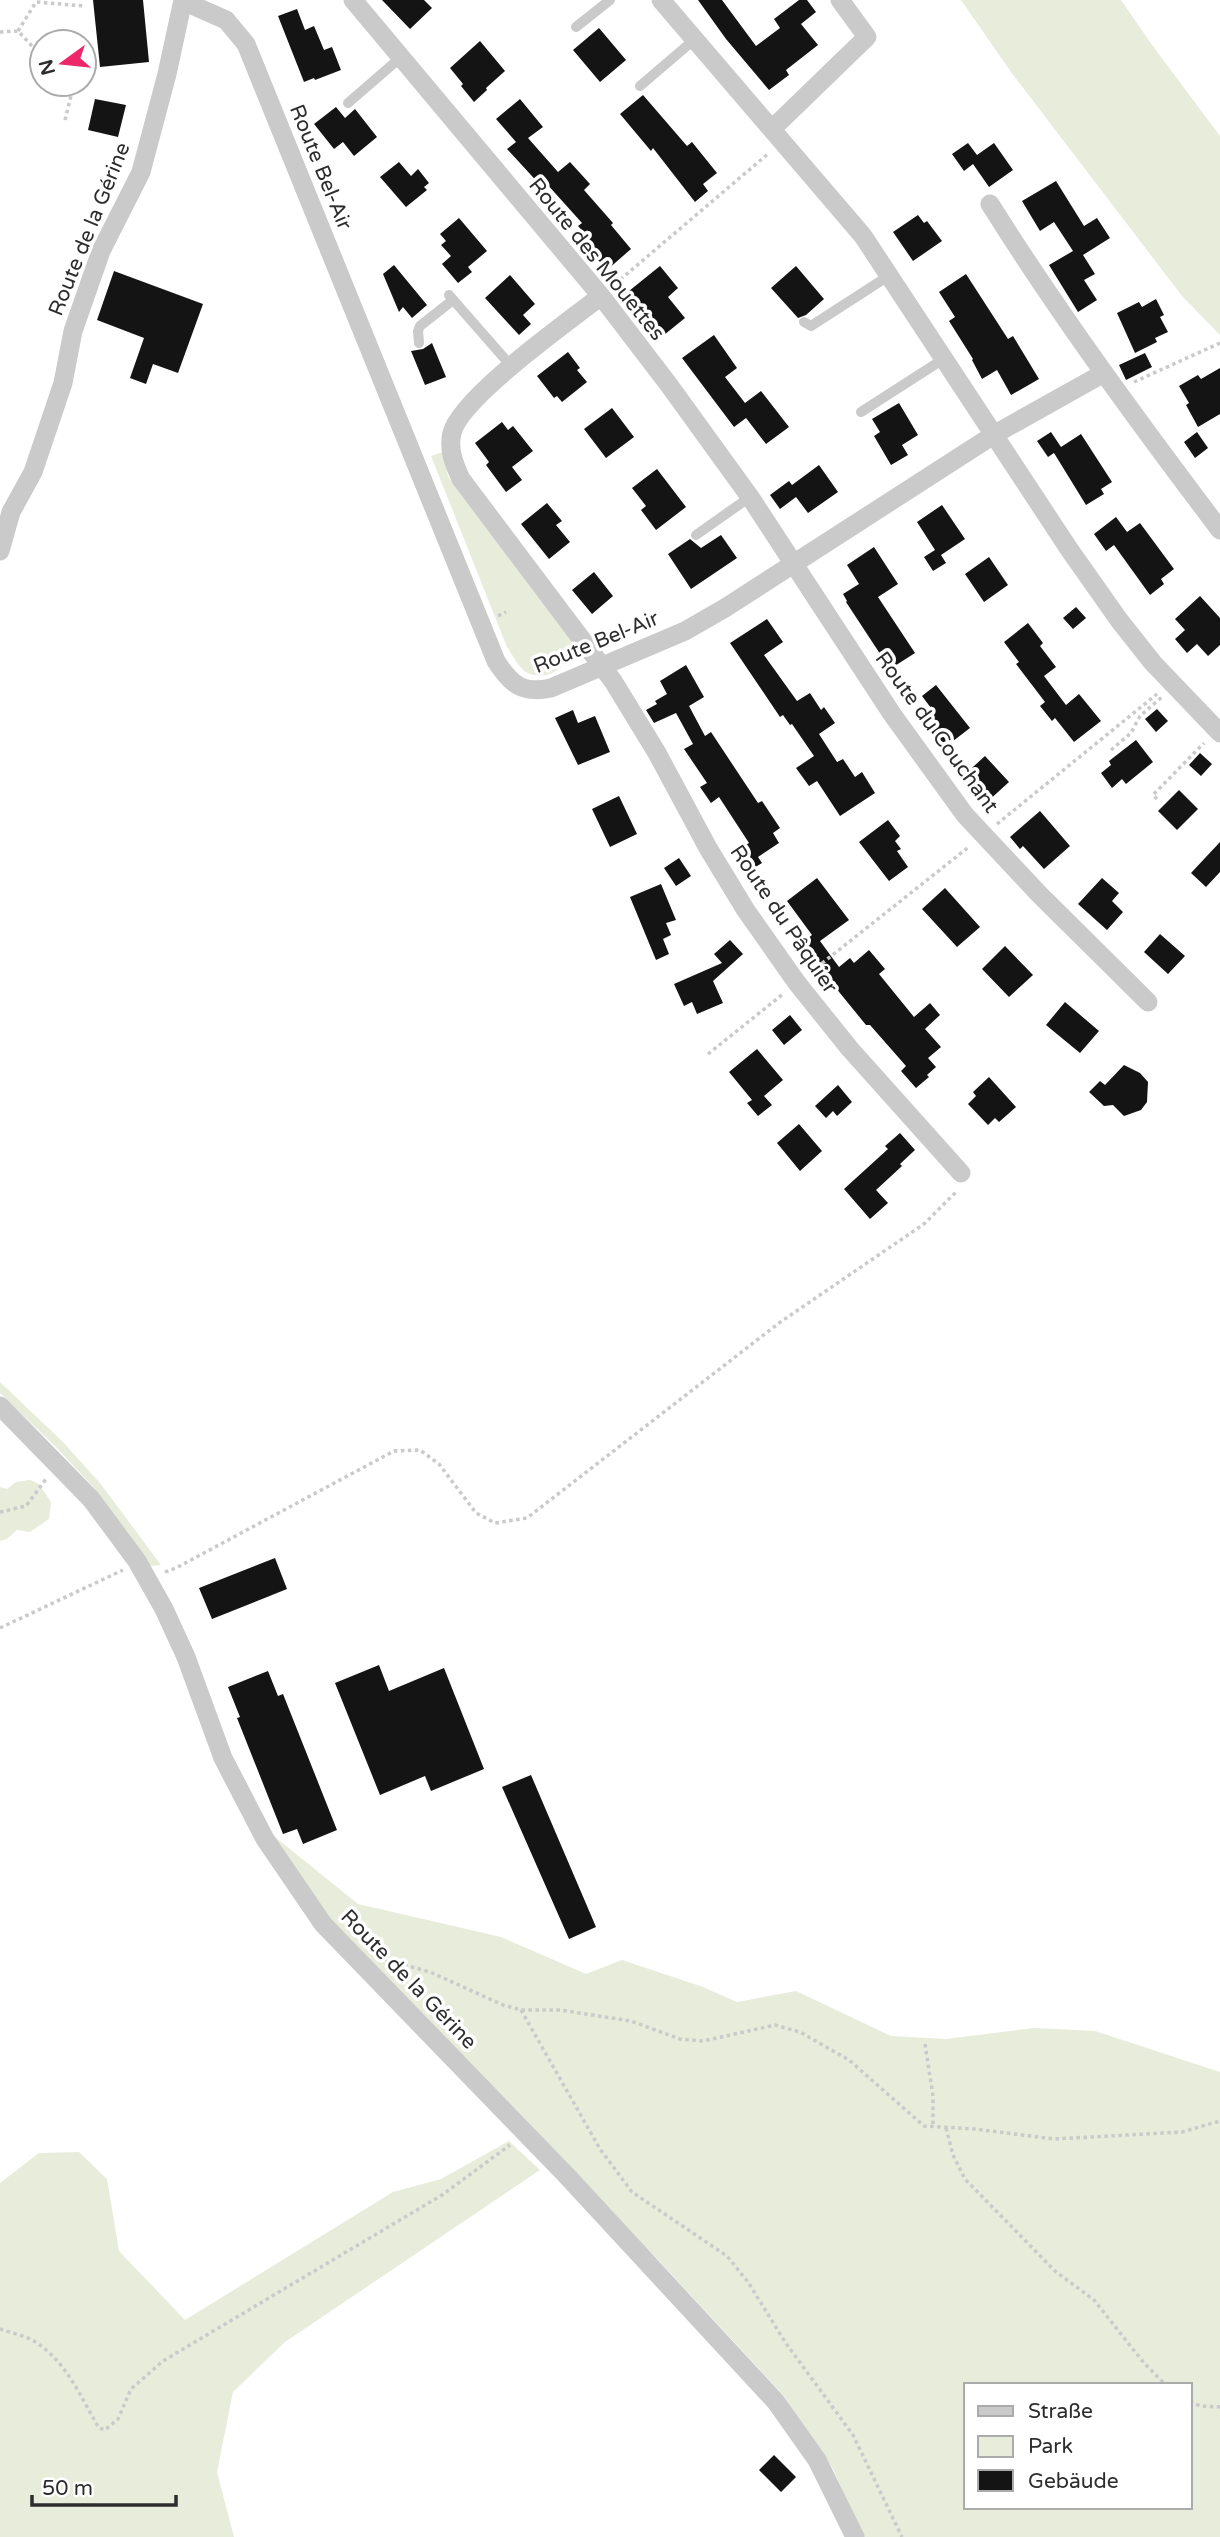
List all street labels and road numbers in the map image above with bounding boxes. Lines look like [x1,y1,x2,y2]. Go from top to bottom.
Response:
street label: Route Bel-Air [284,101,357,234]
street label: Route de la Gérine [43,139,136,319]
street label: Route des Mouettes [523,173,670,346]
street label: Route Bel-Air [530,606,663,679]
street label: Route du Couchant [870,647,1004,818]
street label: Route du Pâquier [725,840,843,998]
street label: Route de la Gérine [336,1904,482,2054]

